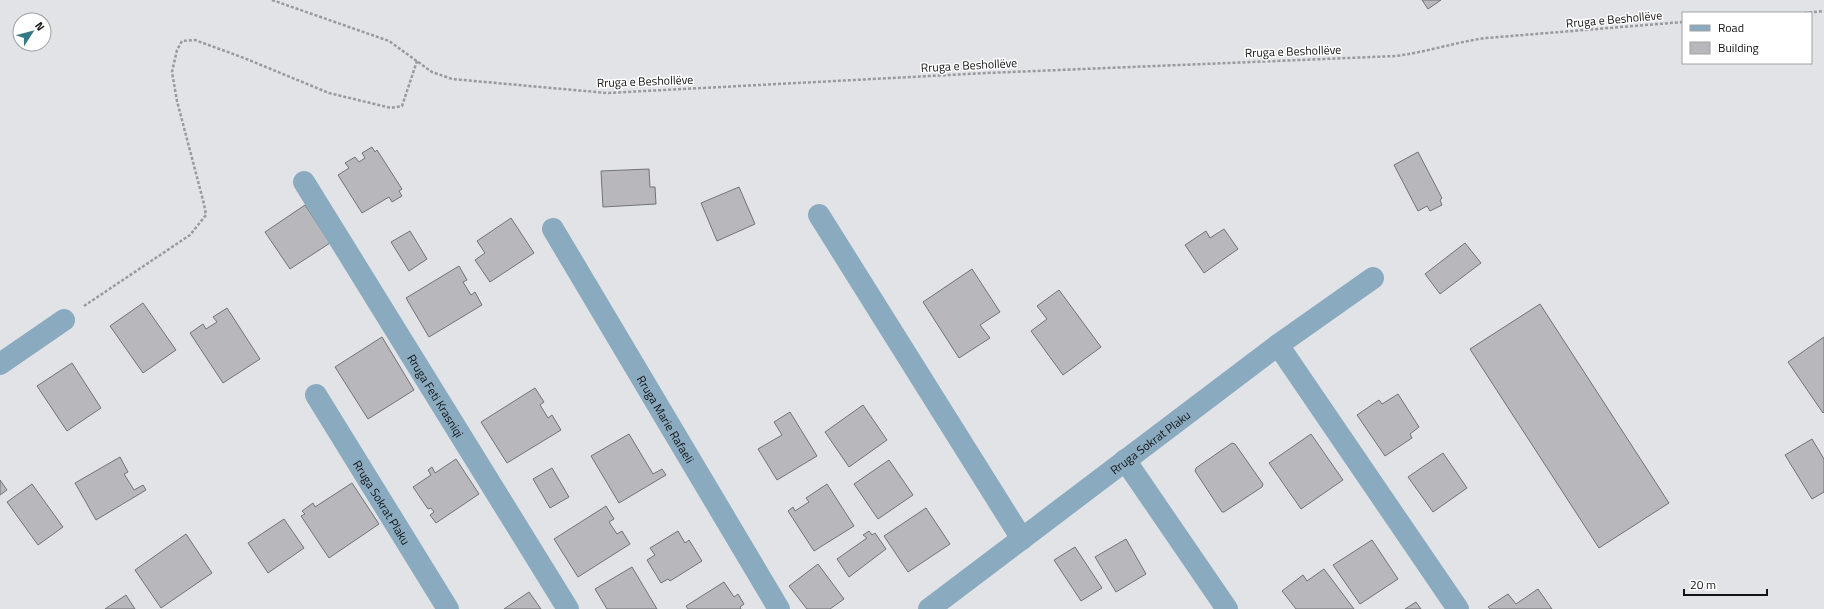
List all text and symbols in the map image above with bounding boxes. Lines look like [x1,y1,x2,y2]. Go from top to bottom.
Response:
street label: Rruga e Beshollëve [1565,5,1663,33]
north arrow [12,12,52,52]
legend [1682,12,1812,64]
text: N [31,18,49,34]
text: Road [1718,18,1744,37]
text: Building [1718,38,1759,57]
street label: Rruga e Beshollëve [1244,40,1342,62]
street label: Rruga e Beshollëve [920,53,1018,77]
street label: Rruga e Beshollëve [596,70,694,92]
street label: Rruga Feti Krasniqi [403,350,469,441]
street label: Rruga Marie Rafaeli [632,371,700,466]
street label: Rruga Sokrat Plaku [1106,405,1194,479]
street label: Rruga Sokrat Plaku [349,456,416,548]
scale bar [1684,571,1767,597]
text: 20 m [1690,575,1716,594]

